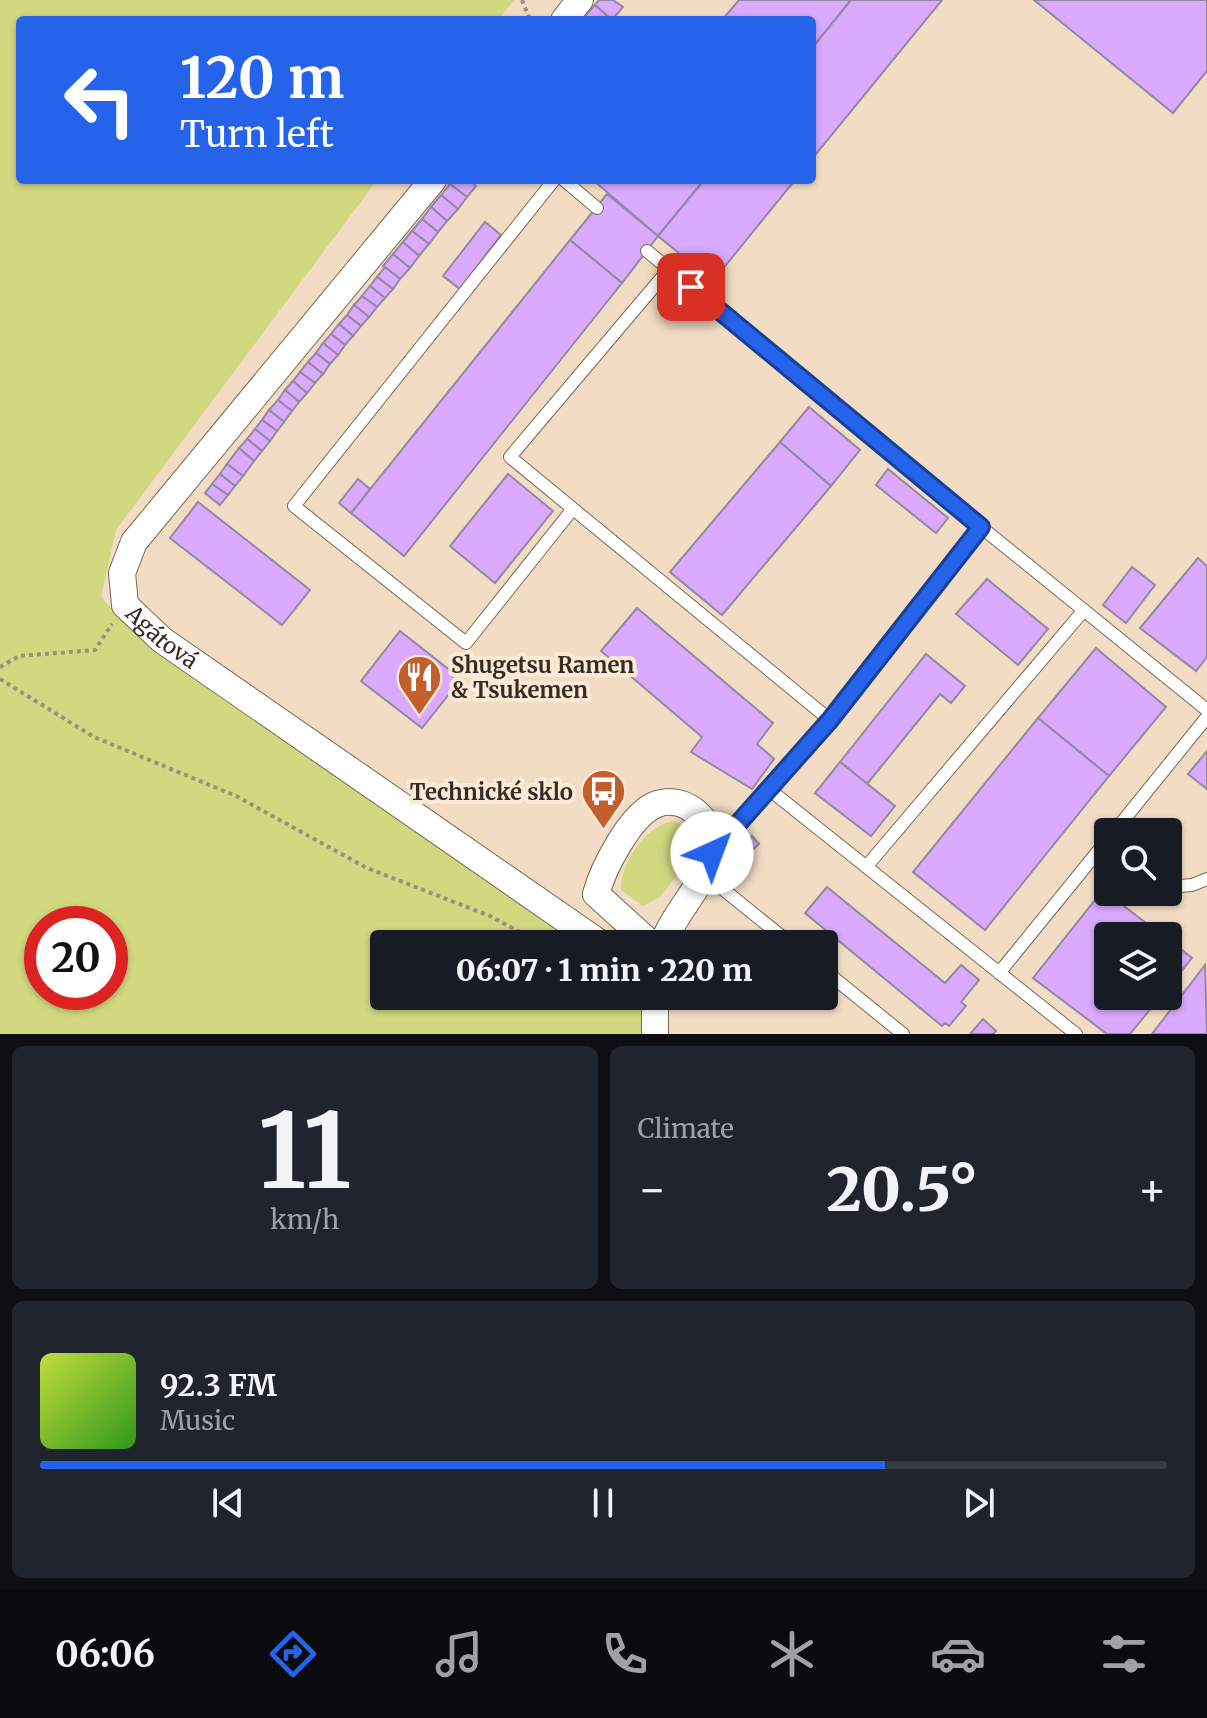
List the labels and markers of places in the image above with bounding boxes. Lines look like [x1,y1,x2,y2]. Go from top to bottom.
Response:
pin [657,253,725,321]
place label: Shugetsu Ramen & Tsukemen [451,651,634,704]
restaurant icon: Shugetsu Ramen & Tsukemen [396,654,444,717]
bus stop icon: Technické sklo [580,768,628,831]
place label: Technické sklo [410,778,573,806]

